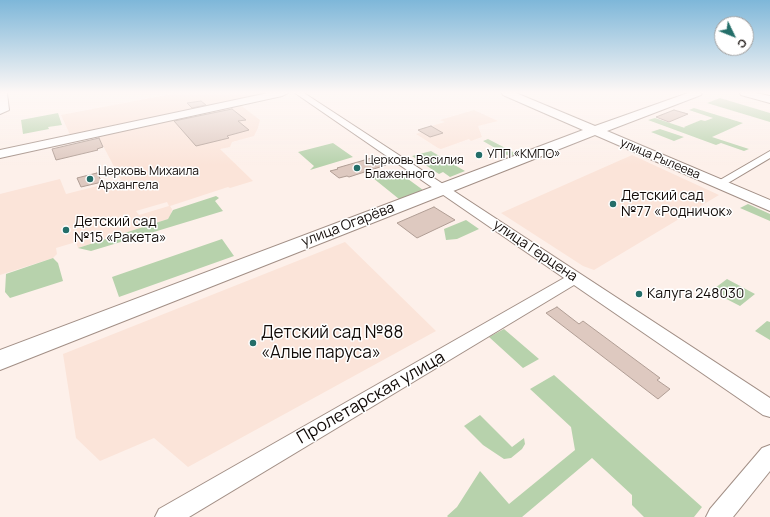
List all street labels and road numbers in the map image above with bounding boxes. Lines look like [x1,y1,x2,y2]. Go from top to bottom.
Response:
street label: улица Рылеева [618,136,702,182]
street label: улица Огарёва [299,200,397,250]
street label: улица Герцена [490,217,580,285]
street label: Пролетарская улица [293,347,449,449]

